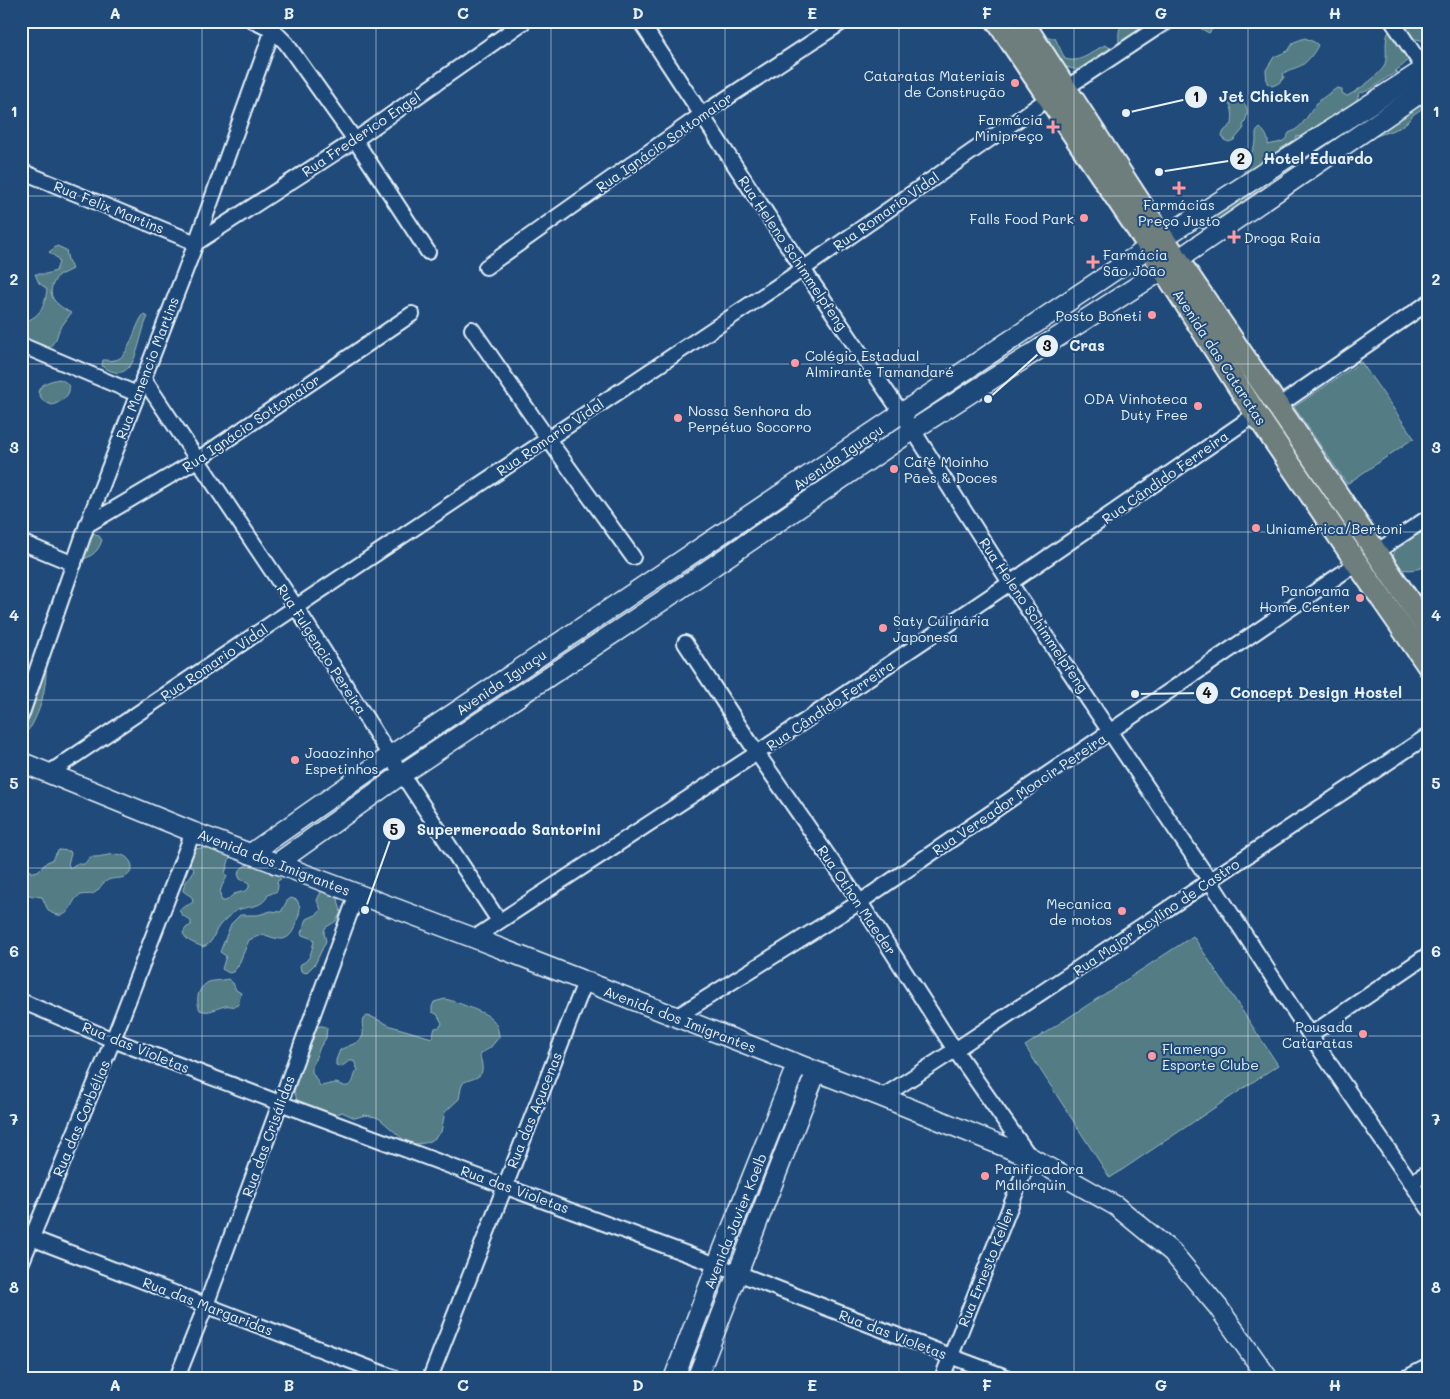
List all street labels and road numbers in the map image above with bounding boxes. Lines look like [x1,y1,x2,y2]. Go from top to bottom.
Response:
street label: Rua Frederico Engel [298,87,424,181]
street label: Rua Ignácio Sottomaior [592,88,736,196]
street label: Rua Romario Vidal [829,167,943,255]
street label: Rua Heleno Schimmelpfeng [734,172,852,334]
street label: Rua Felix Martins [51,176,167,238]
street label: Avenida das Cataratas [1169,285,1271,429]
street label: Rua Manencio Martins [111,294,183,442]
street label: Rua Ignácio Sottomaior [178,370,324,476]
street label: Rua Romario Vidal [493,394,607,480]
street label: Avenida Iguaçu [789,420,887,494]
street label: Rua Cândido Ferreira [1098,426,1232,528]
street label: Rua Heleno Schimmelpfeng [975,534,1093,696]
street label: Rua Fulgencio Pereira [273,580,371,718]
street label: Rua Romario Vidal [157,619,271,705]
street label: Avenida Iguaçu [452,645,550,719]
street label: Rua Cândido Ferreira [762,655,898,755]
street label: Rua Vereador Moacir Pereira [928,729,1110,859]
street label: Avenida dos Imigrantes [195,824,353,900]
street label: Rua Othon Maeder [813,841,901,959]
street label: Rua Major Acylino de Castro [1069,854,1243,980]
street label: Avenida dos Imigrantes [601,981,759,1057]
street label: Rua das Violetas [80,1017,192,1077]
street label: Rua das Açucenas [502,1049,566,1171]
street label: Rua das Corbélias [48,1057,114,1179]
street label: Rua das Crisálidas [237,1073,299,1199]
street label: Avenida Javier Koelb [699,1150,771,1292]
street label: Rua das Violetas [458,1161,572,1217]
street label: Rua Ernesto Keller [953,1205,1019,1329]
street label: Rua das Margaridas [140,1272,276,1340]
street label: Rua das Violetas [836,1305,950,1363]

